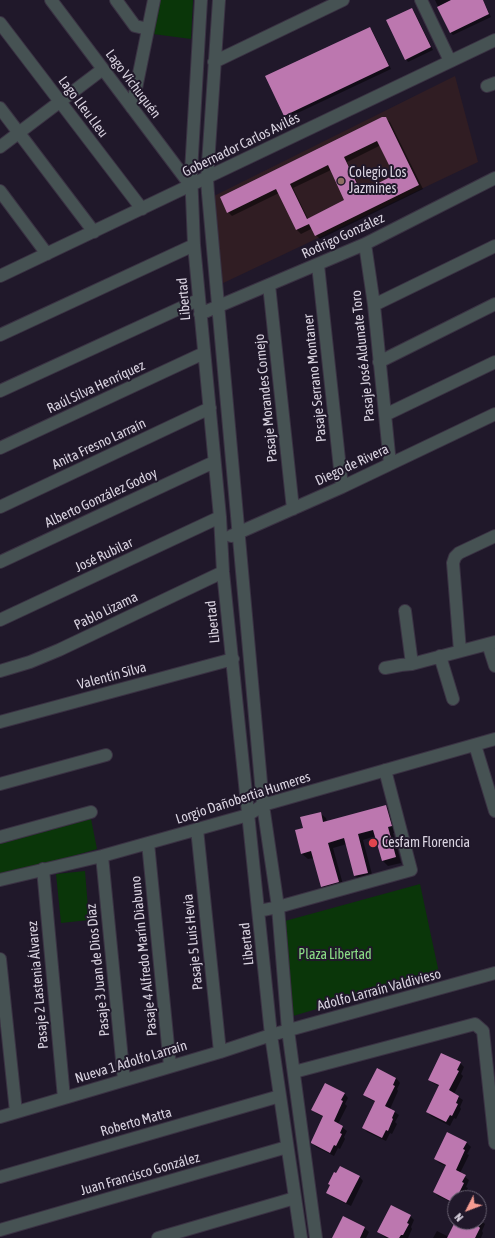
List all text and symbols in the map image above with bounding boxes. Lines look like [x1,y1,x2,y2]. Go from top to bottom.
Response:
street label: Lago Vichuquén [102,46,164,122]
street label: Lago Lleu Lleu [55,73,111,141]
street label: Gobernador Carlos Avilés [180,109,302,181]
place label: Colegio Los Jazmines [349,165,406,198]
marker: Colegio Los Jazmines [336,176,346,186]
street label: Rodrigo González [299,210,387,262]
street label: Libertad [174,277,194,321]
street label: Pasaje José Aldunate Toro [348,289,378,423]
street label: Pasaje Serrano Montaner [300,313,330,443]
street label: Pasaje Morandes Cornejo [251,333,281,463]
street label: Raúl Silva Henríquez [44,357,148,417]
street label: Anita Fresno Larraín [49,415,149,473]
street label: Diego de Rivera [313,441,391,489]
street label: Alberto González Godoy [42,465,160,531]
street label: José Rubilar [72,534,136,576]
street label: Pablo Lizama [72,588,140,634]
street label: Libertad [202,600,224,644]
street label: Valentín Silva [76,659,148,693]
street label: Lorgio Dañobertia Humeres [174,768,312,828]
place label: Cesfam Florencia [382,835,470,851]
marker: Cesfam Florencia [367,837,379,849]
street label: Pasaje 4 Alfredo Marín Diabuno [127,875,161,1037]
street label: Pasaje 5 Luis Hevia [180,893,206,991]
street label: Pasaje 3 Juan de Dios Díaz [83,903,113,1037]
street label: Pasaje 2 Lastenia Álvarez [24,920,52,1050]
street label: Libertad [236,922,258,966]
park label: Plaza Libertad [298,947,372,963]
street label: Adolfo Larraín Valdivieso [315,965,443,1015]
street label: Nueva 1 Adolfo Larraín [73,1037,189,1087]
street label: Roberto Matta [98,1104,174,1140]
street label: Juan Francisco González [78,1149,202,1199]
north arrow [447,1190,487,1230]
text: N [452,1211,465,1224]

